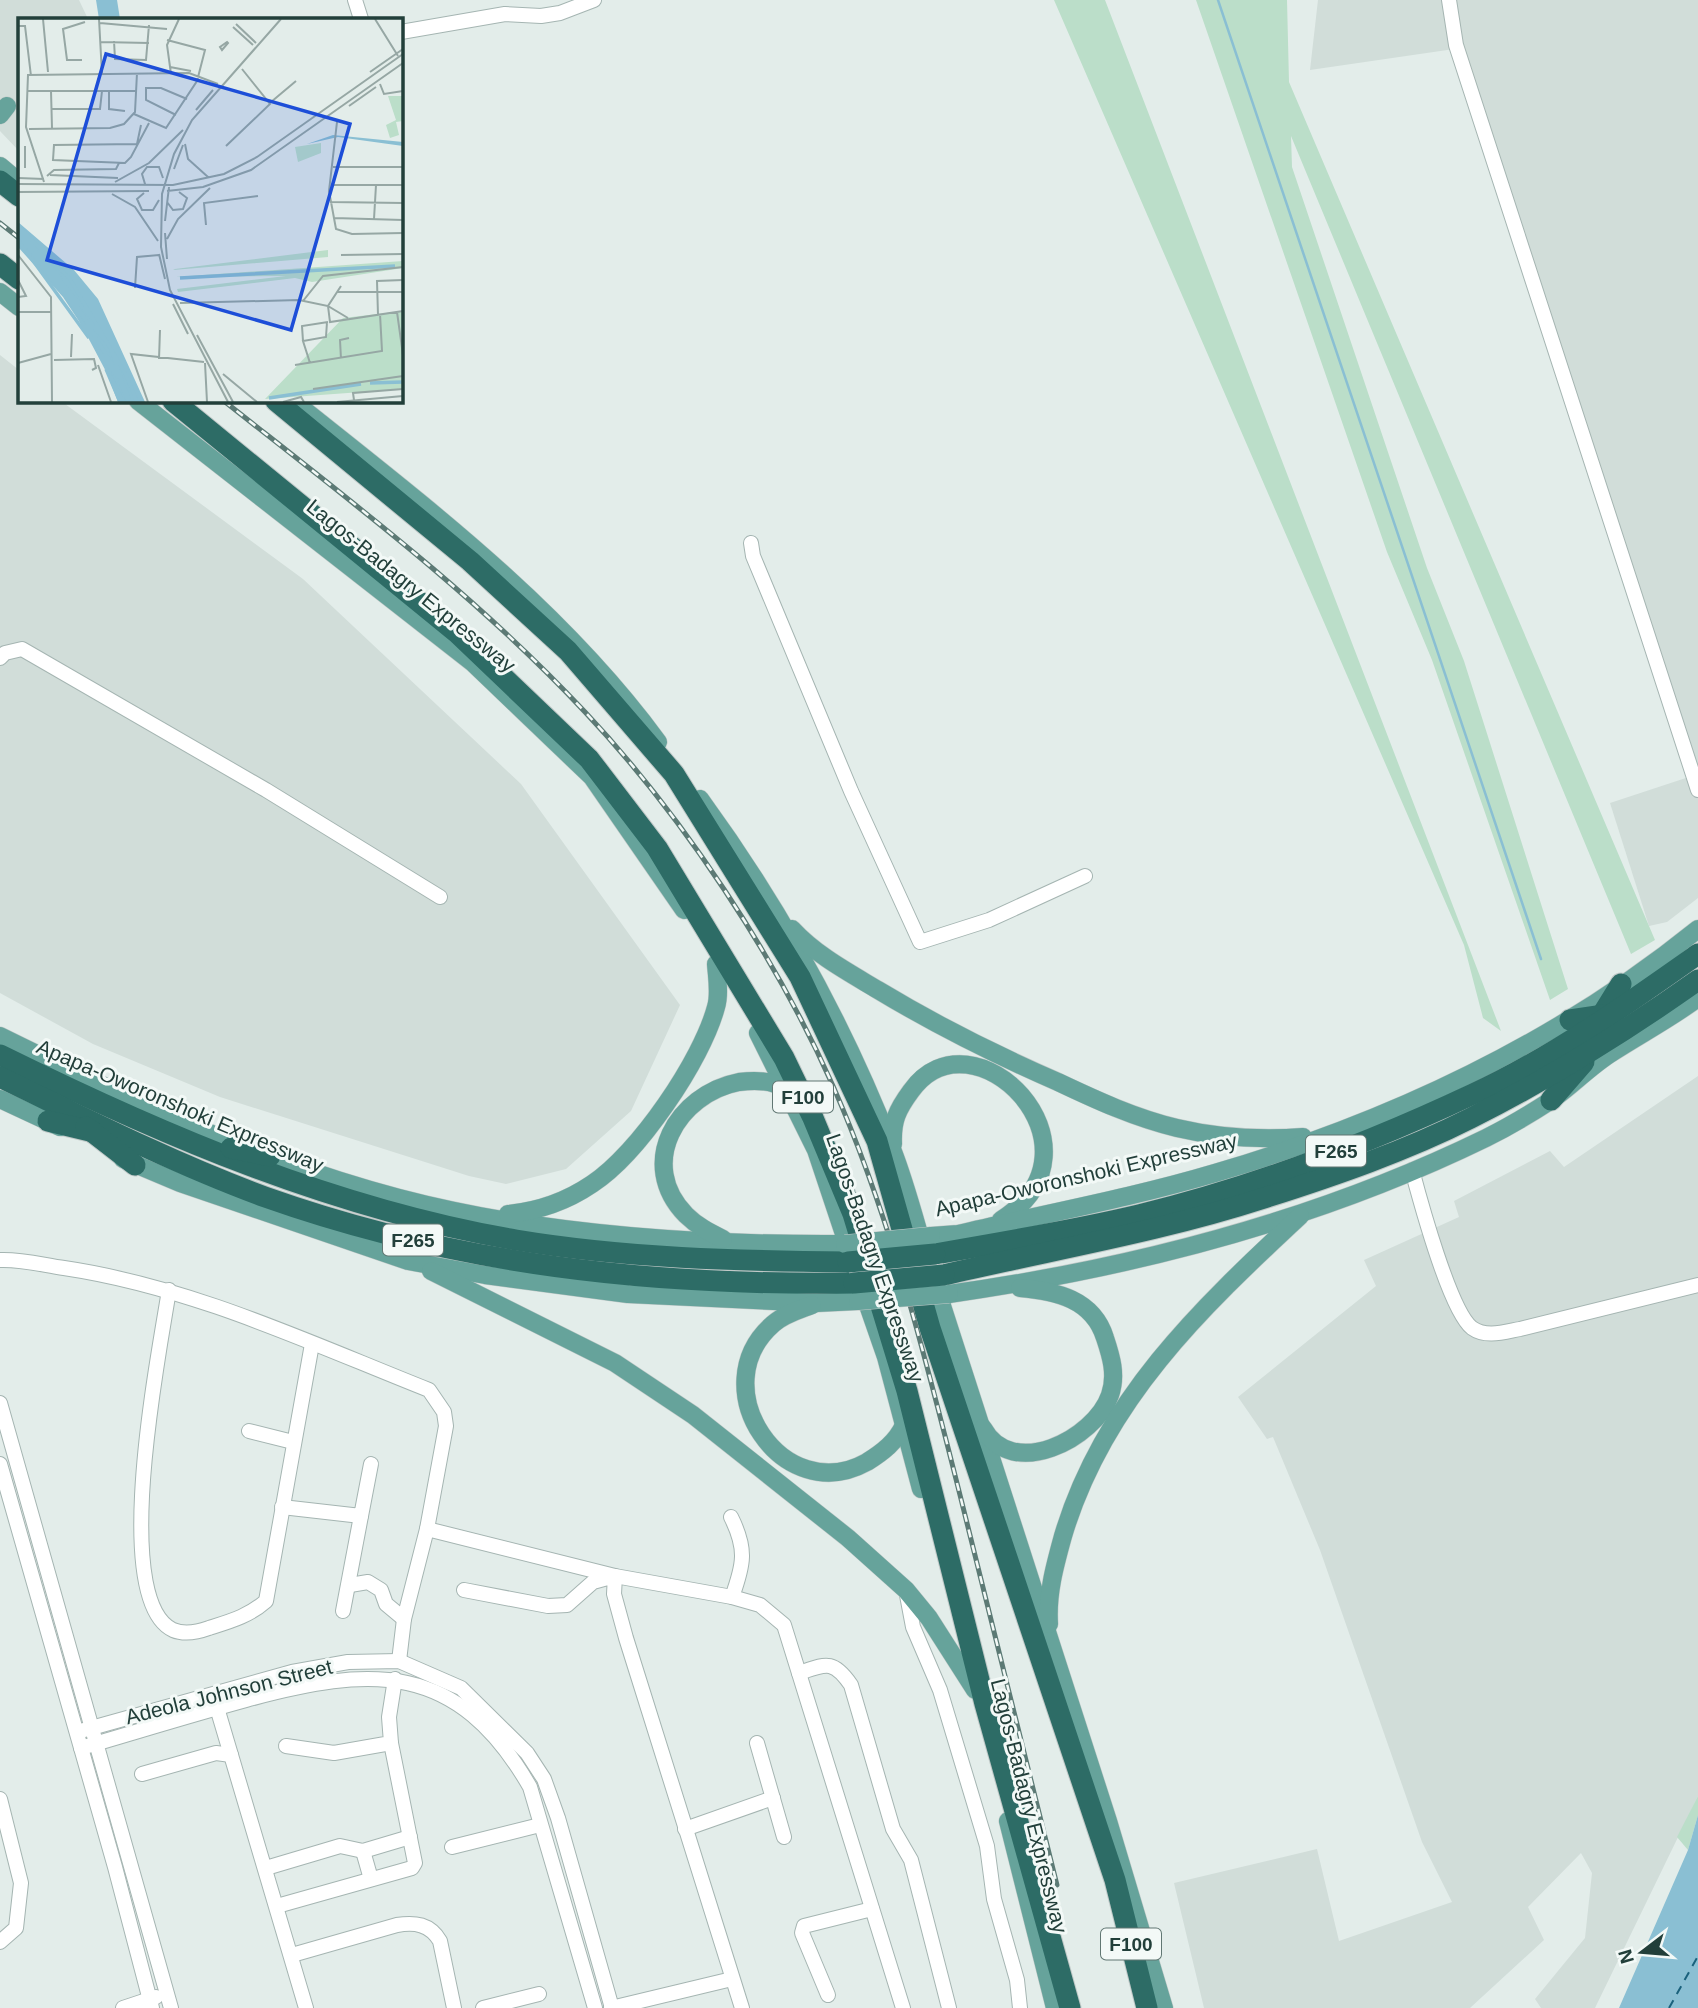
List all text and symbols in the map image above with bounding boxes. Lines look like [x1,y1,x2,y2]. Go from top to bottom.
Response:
inset map [18,18,402,402]
street label: Lagos-Badagry Expressway [302,494,521,677]
street label: Apapa-Oworonshoki Expressway [33,1035,328,1177]
road number: F100 [773,1082,833,1112]
street label: Apapa-Oworonshoki Expressway [933,1128,1240,1221]
street label: Lagos-Badagry Expressway [822,1130,929,1386]
road number: F265 [1306,1135,1366,1166]
road number: F265 [383,1224,443,1256]
street label: Adeola Johnson Street [123,1655,335,1728]
street label: Lagos-Badagry Expressway [987,1676,1072,1936]
north arrow [1607,1917,1677,1987]
road number: F100 [1101,1928,1161,1960]
text: N [1614,1947,1638,1966]

